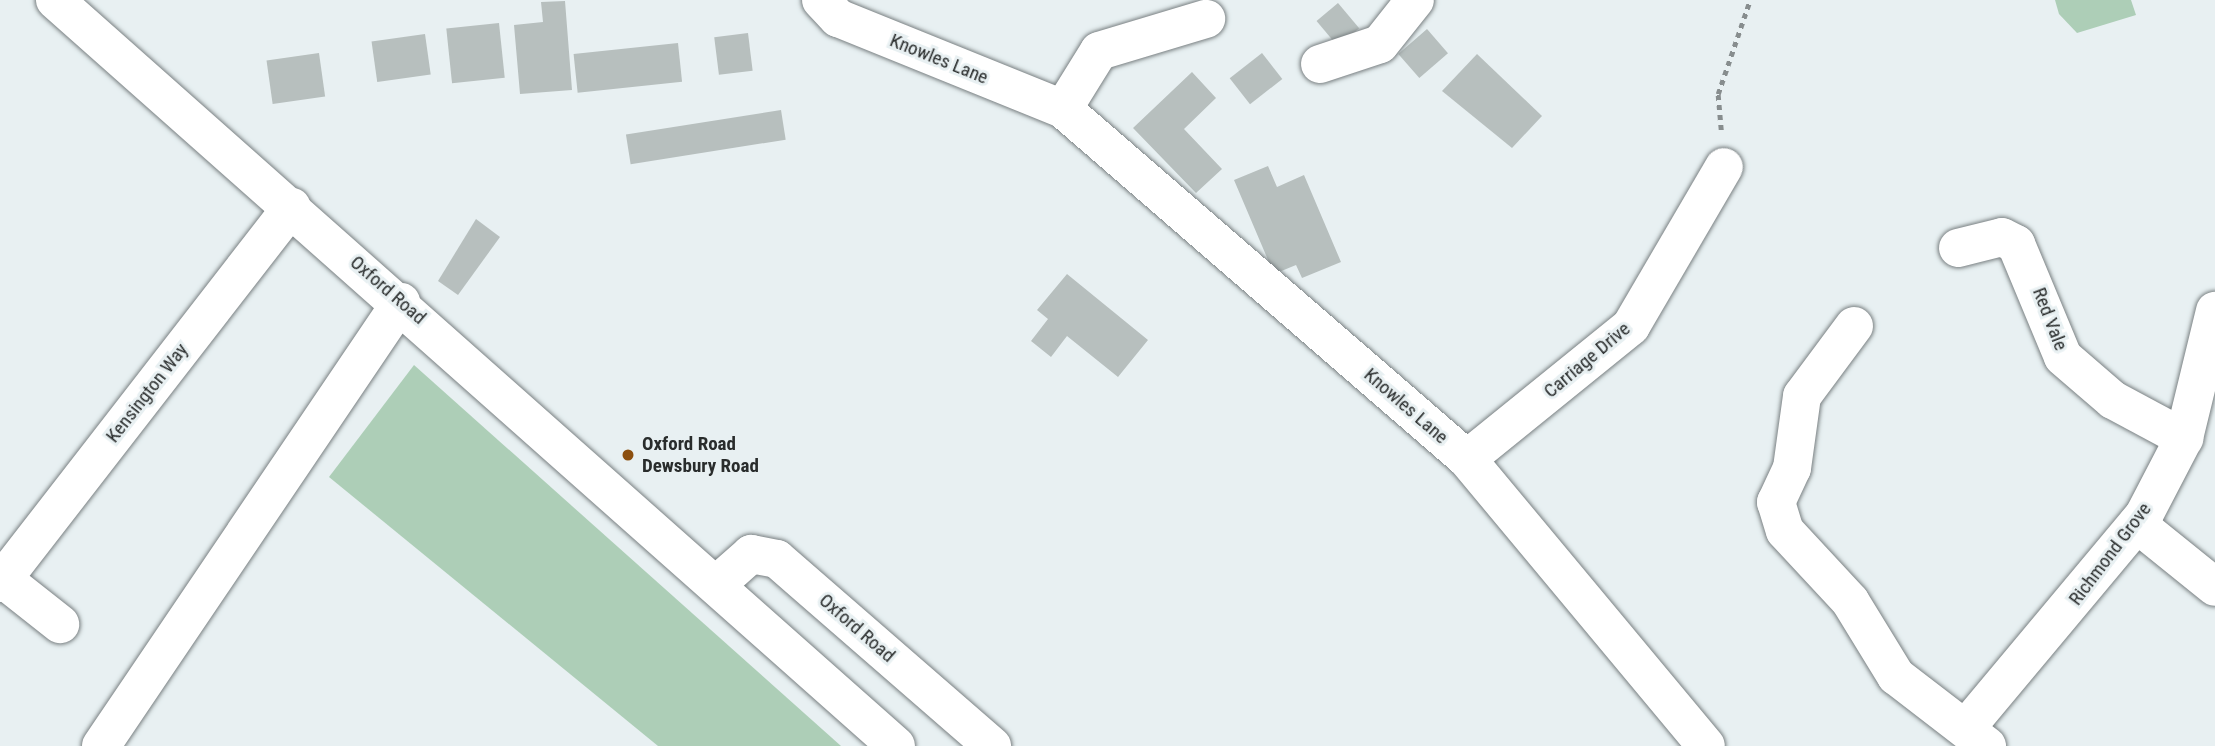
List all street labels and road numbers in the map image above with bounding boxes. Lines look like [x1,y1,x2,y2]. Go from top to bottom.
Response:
street label: Knowles Lane [887,29,991,89]
street label: Oxford Road [345,251,431,329]
street label: Red Vale [2028,284,2072,354]
street label: Carriage Drive [1539,317,1635,403]
street label: Kensington Way [101,339,193,447]
street label: Knowles Lane [1359,363,1453,449]
street label: Richmond Grove [2064,498,2156,610]
street label: Oxford Road [814,589,900,667]

